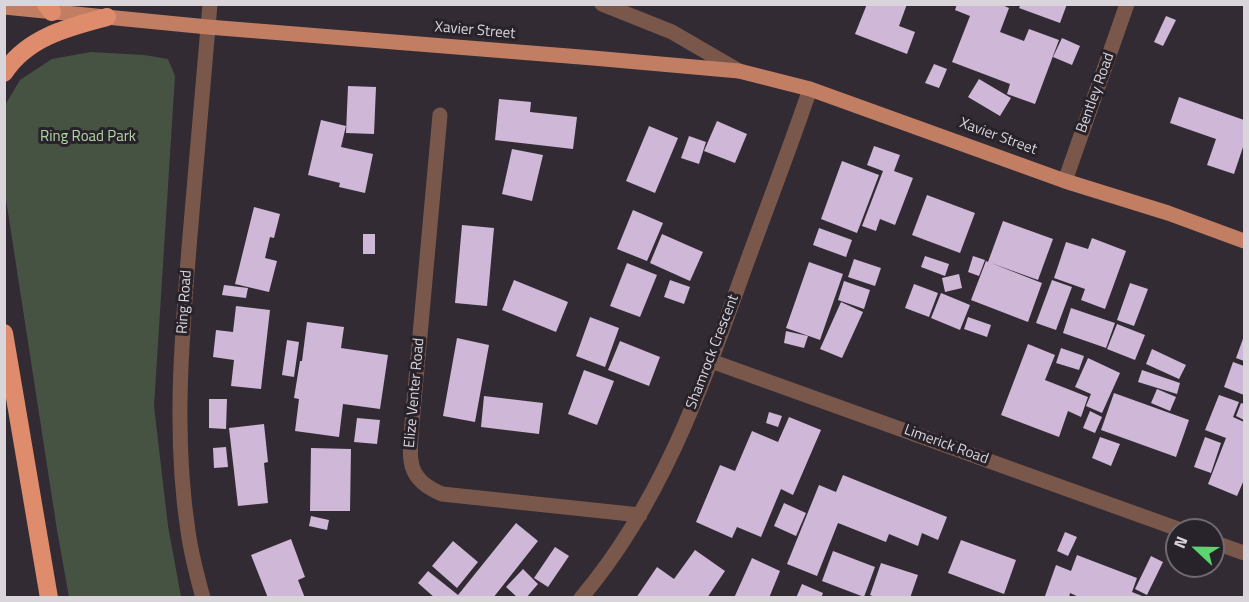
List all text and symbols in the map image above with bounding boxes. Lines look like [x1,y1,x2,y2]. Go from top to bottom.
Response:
street label: Xavier Street [434,19,516,43]
street label: Bentley Road [1073,50,1119,136]
street label: Xavier Street [957,115,1039,159]
park label: Ring Road Park [40,128,136,146]
street label: Ring Road [174,269,196,335]
street label: Shamrock Crescent [683,292,743,412]
street label: Elize Venter Road [401,337,429,449]
street label: Limerick Road [901,421,991,469]
north arrow [1165,518,1225,578]
text: N [1167,532,1193,552]

